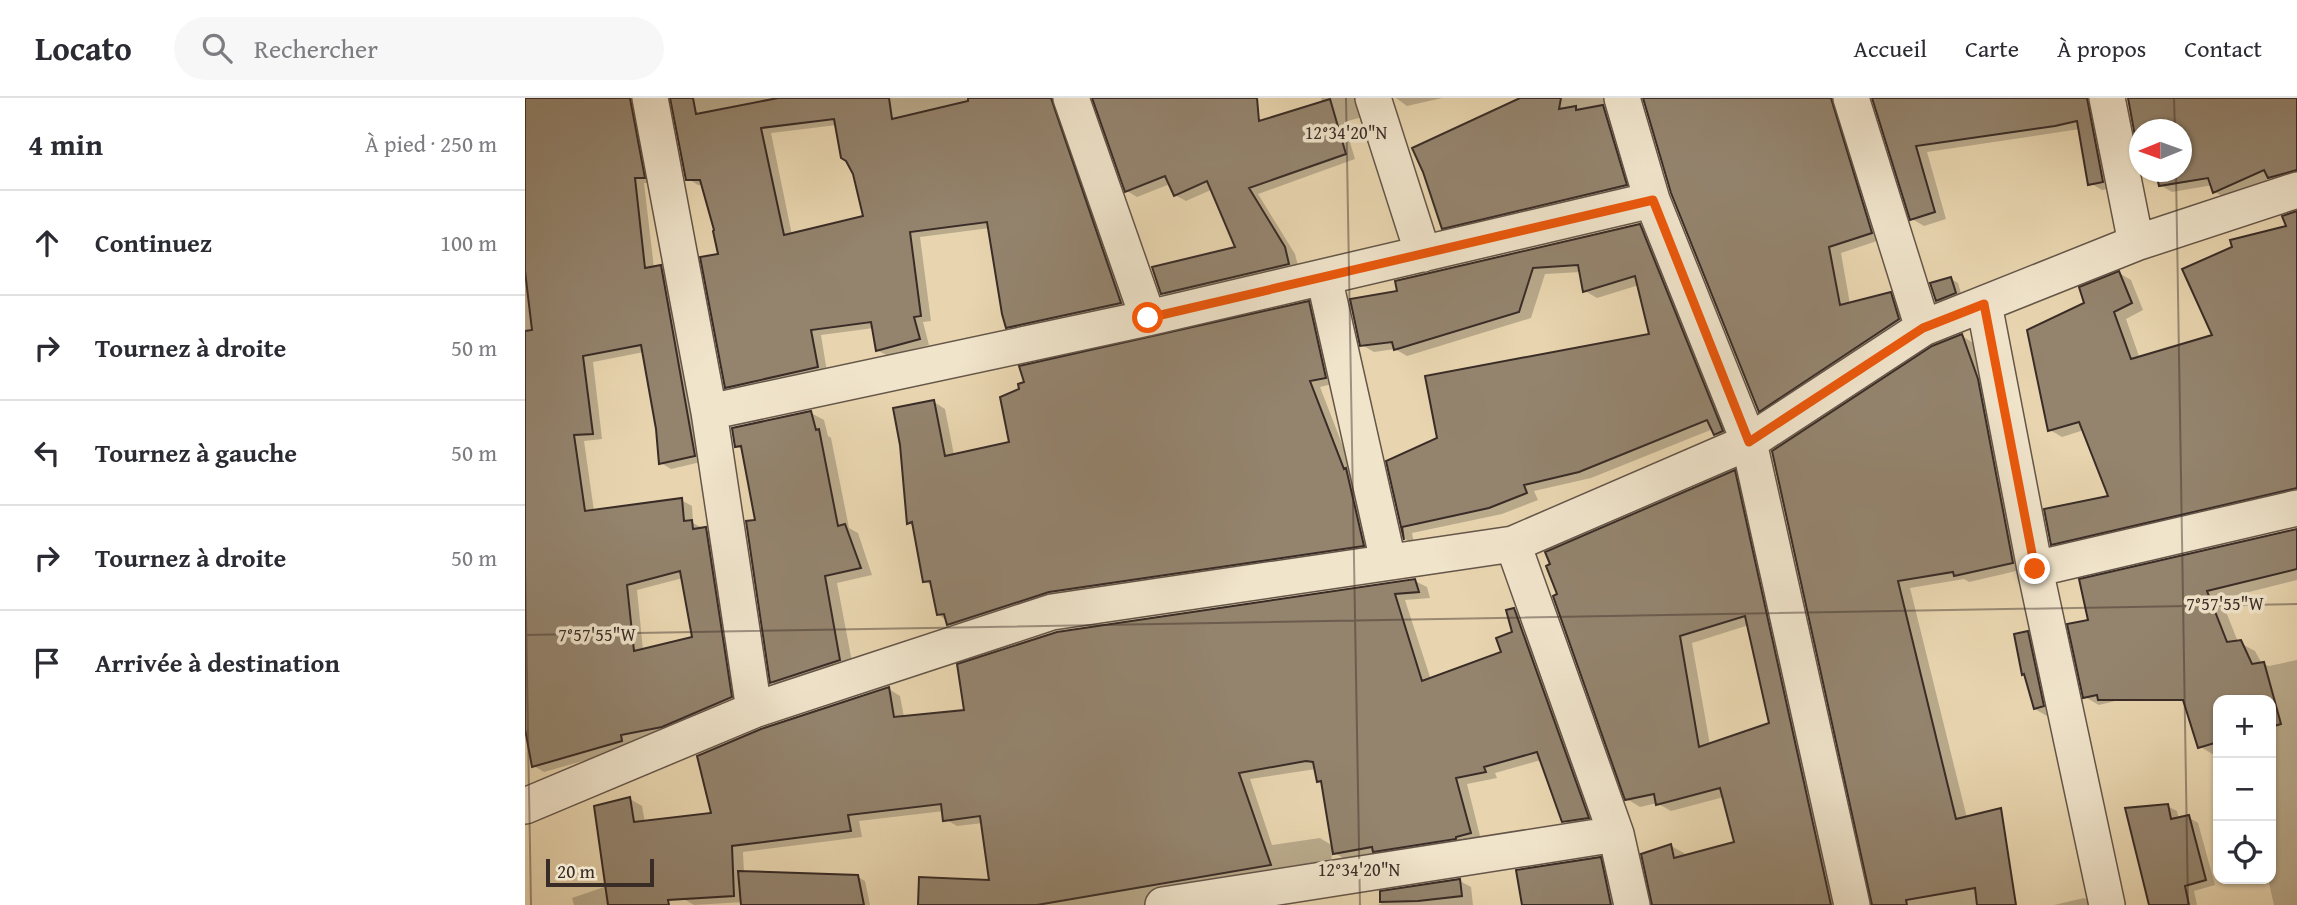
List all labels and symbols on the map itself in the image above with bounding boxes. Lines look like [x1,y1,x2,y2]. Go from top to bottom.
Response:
text: 12°34'20"N [1305,119,1388,146]
north arrow [2129,119,2192,182]
route start [1132,302,1163,333]
route end [2019,553,2050,584]
text: 7°57'55"W [2186,590,2265,617]
text: 7°57'55"W [558,621,637,648]
scale bar [546,856,655,888]
text: 12°34'20"N [1318,856,1401,883]

